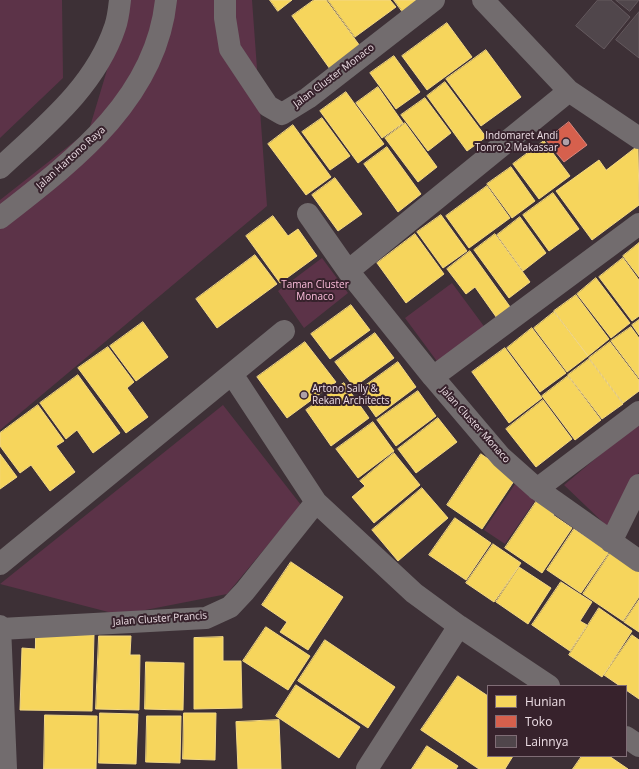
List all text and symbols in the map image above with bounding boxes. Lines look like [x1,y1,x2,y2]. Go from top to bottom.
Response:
street label: Jalan Cluster Monaco [291,42,377,110]
street label: Jalan Hartono Raya [34,124,108,192]
place label: Indomaret Andi Tonro 2 Makassar [475,130,558,154]
marker: Indomaret Andi Tonro 2 Makassar [561,137,571,147]
park label: Taman Cluster Monaco [281,279,349,302]
place label: Artono Sally & Rekan Architects [312,383,389,406]
street label: Jalan Cluster Monaco [438,385,512,465]
marker: Artono Sally & Rekan Architects [299,390,309,400]
street label: Jalan Cluster Prancis [112,610,208,628]
legend [487,685,627,757]
text: Hunian [525,693,566,710]
text: Toko [525,713,552,730]
text: Lainnya [525,733,568,750]

